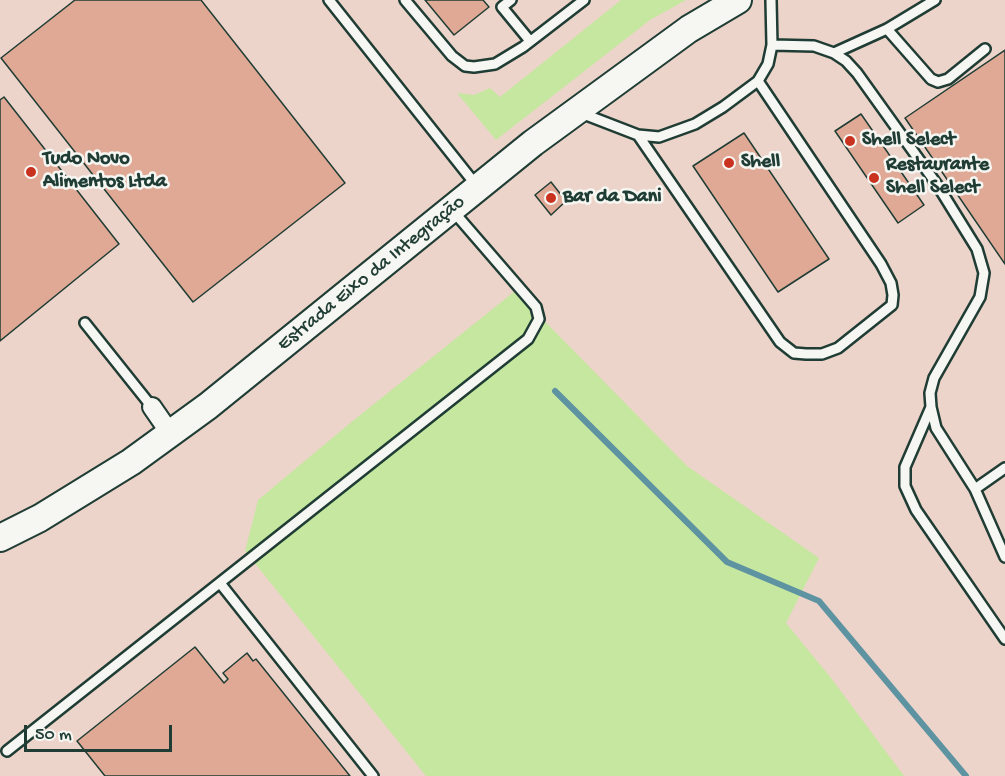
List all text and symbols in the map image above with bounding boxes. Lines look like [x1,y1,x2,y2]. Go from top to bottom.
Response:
place label: Shell Select [862,129,955,153]
marker: Shell Select [843,134,857,148]
place label: Tudo Novo Alimentos Ltda [43,148,167,195]
place label: Shell [741,151,780,175]
place label: Restaurante Shell Select [886,154,989,201]
marker: Shell [722,156,736,170]
marker: Tudo Novo Alimentos Ltda [24,165,38,179]
marker: Restaurante Shell Select [867,171,881,185]
place label: Bar da Dani [563,186,662,210]
street label: Estrada Eixo da Integração [273,191,471,357]
marker: Bar da Dani [544,191,558,205]
scale bar [27,713,176,751]
text: 50 m [35,725,72,746]

